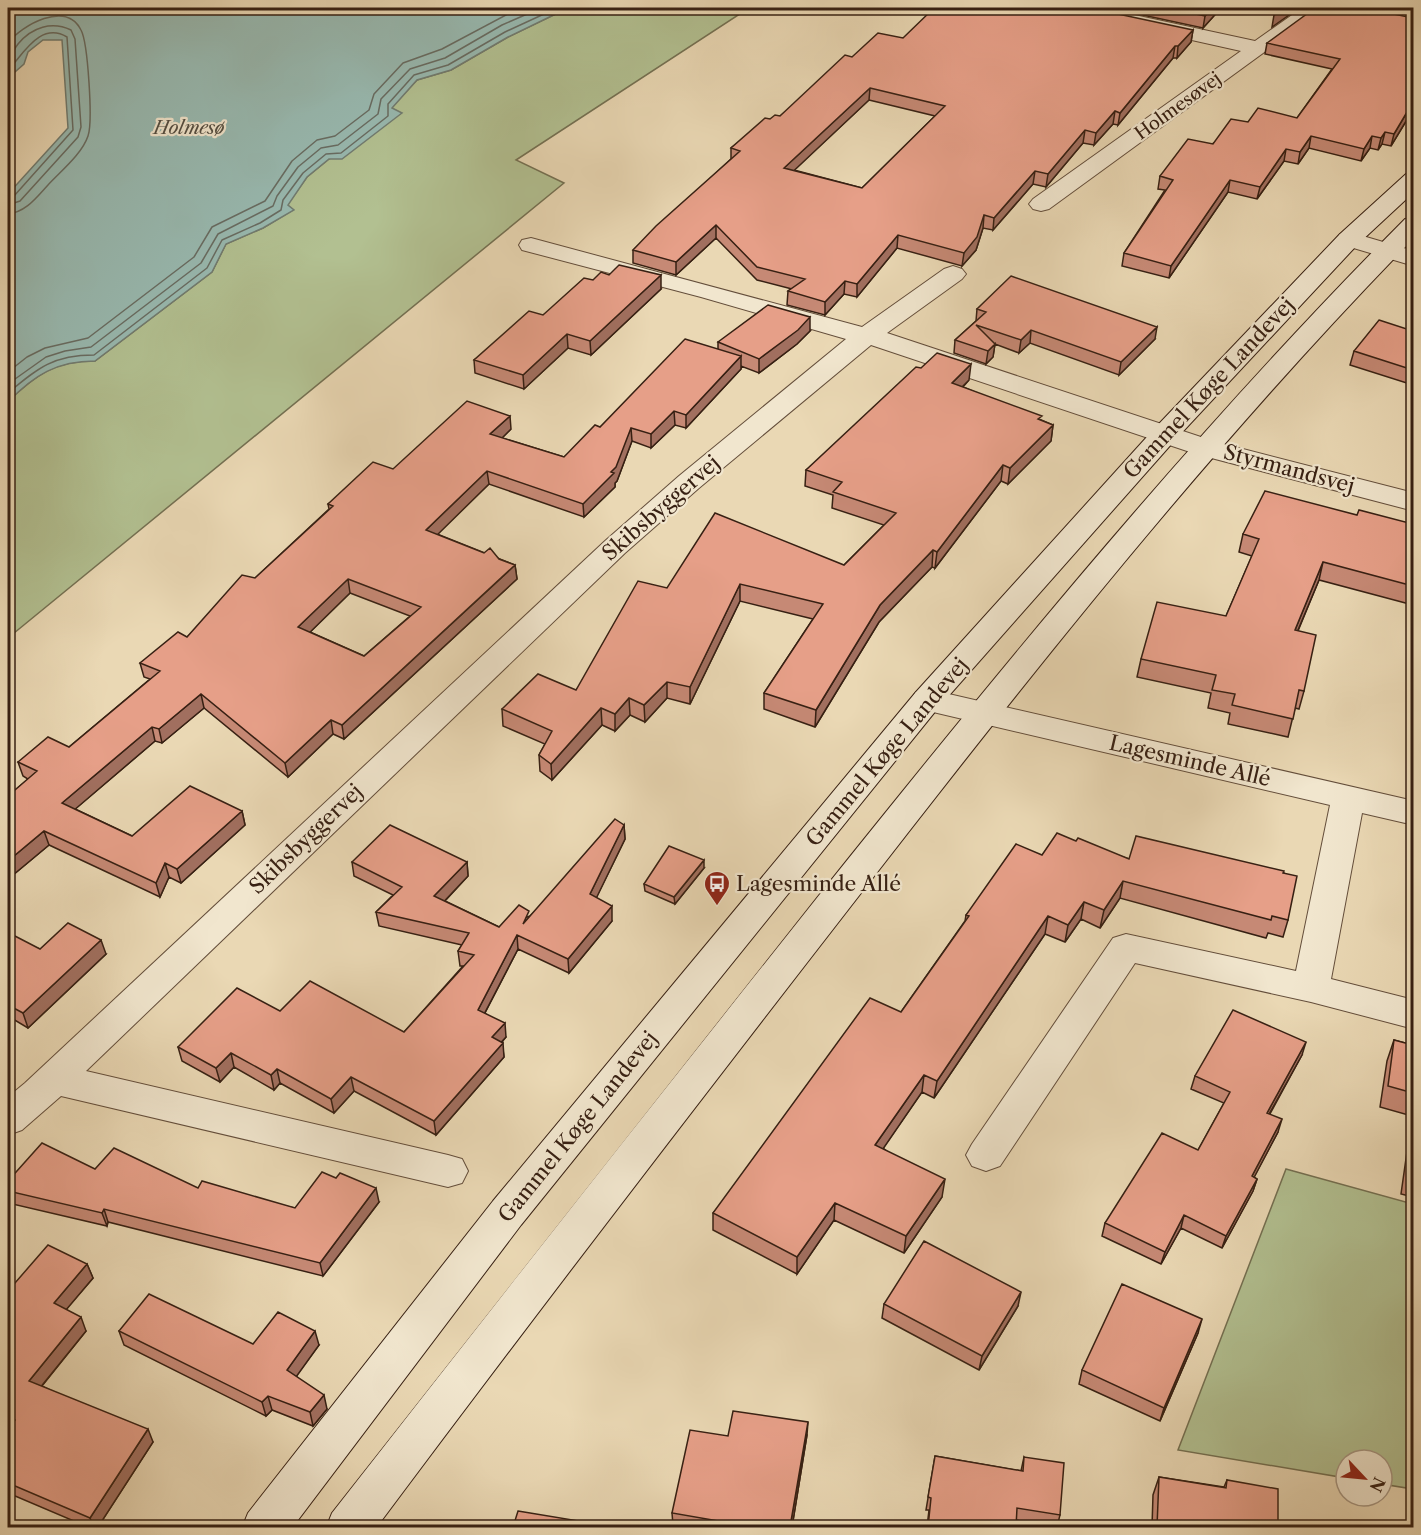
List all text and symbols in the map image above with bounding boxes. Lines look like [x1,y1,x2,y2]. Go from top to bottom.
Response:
street label: Holmesøvej [1131,67,1225,145]
water label: Holmesø [151,117,226,139]
street label: Gammel Køge Landevej [1118,292,1299,483]
street label: Styrmandsvej [1221,439,1357,498]
street label: Skibsbyggervej [597,450,725,565]
street label: Gammel Køge Landevej [800,652,973,851]
street label: Lagesminde Allé [1107,730,1273,791]
street label: Skibsbyggervej [244,778,367,899]
bus stop icon: Lagesminde Allé [702,869,732,907]
place label: Lagesminde Allé [736,871,901,896]
street label: Gammel Køge Landevej [493,1026,662,1227]
north arrow [1334,1448,1394,1508]
text: N [1365,1474,1390,1495]

